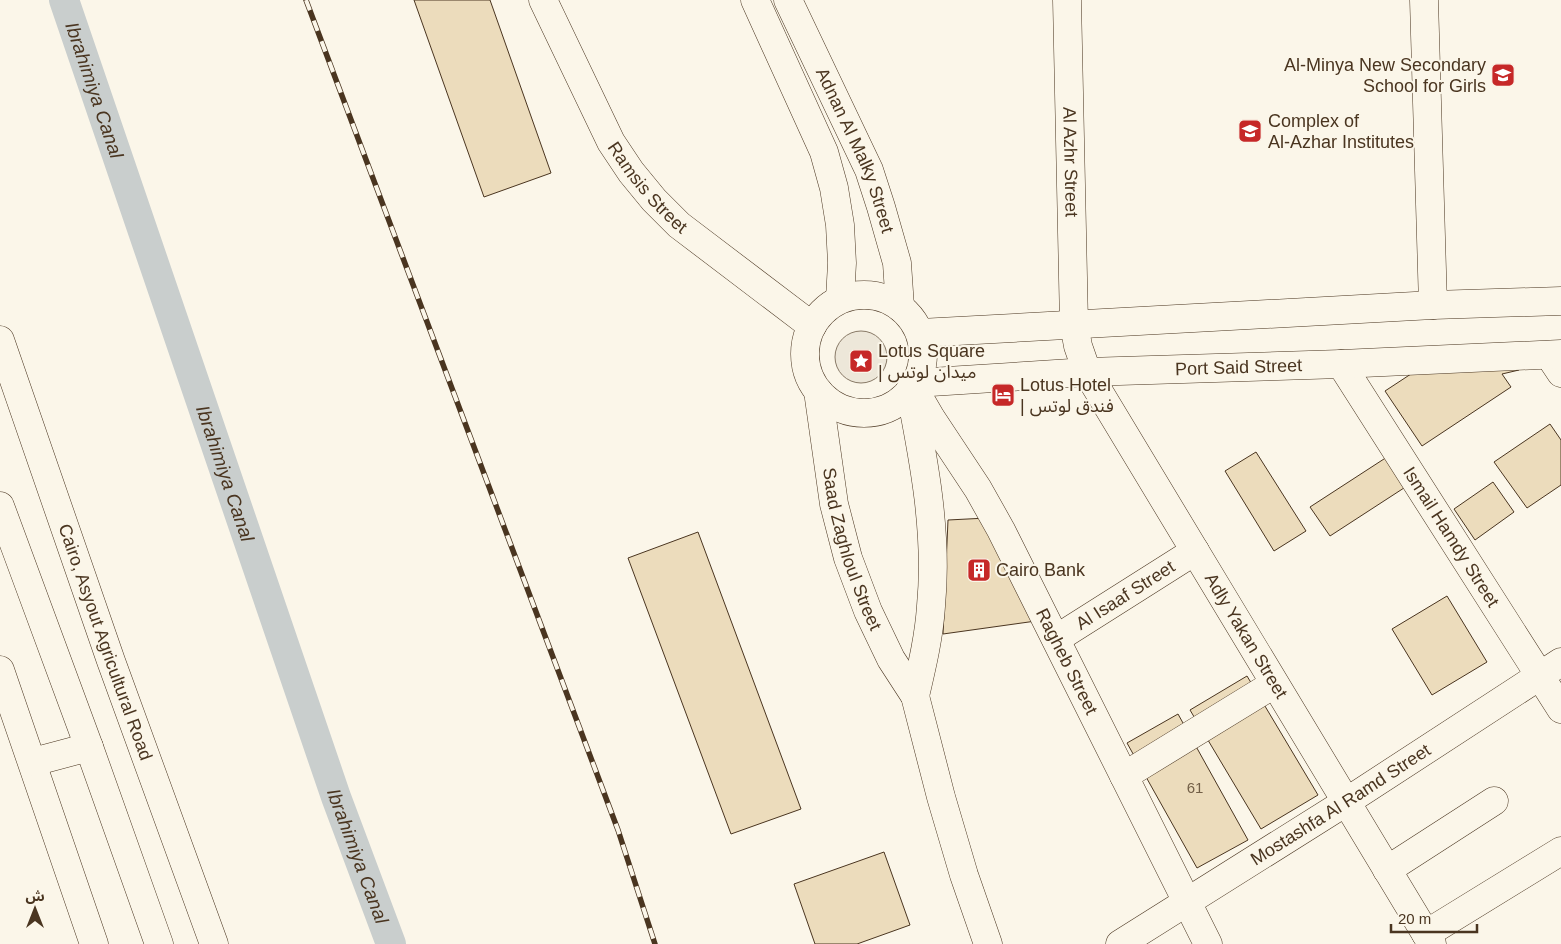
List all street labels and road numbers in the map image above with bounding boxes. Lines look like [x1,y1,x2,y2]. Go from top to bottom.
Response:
street label: Adnan Al Malky Street [812,65,898,235]
street label: Al Azhr Street [1059,107,1082,217]
street label: Ramsis Street [604,138,691,237]
street label: Port Said Street [1175,355,1302,379]
street label: Ismail Hamdy Street [1399,463,1503,611]
street label: Saad Zaghloul Street [819,466,886,633]
street label: Cairo, Asyout Agricultural Road [54,521,156,763]
street label: Al Isaaf Street [1072,556,1178,634]
street label: Adly Yakan Street [1201,570,1291,702]
street label: Ragheb Street [1032,605,1102,718]
street label: Mostashfa Al Ramd Street [1247,740,1434,869]

